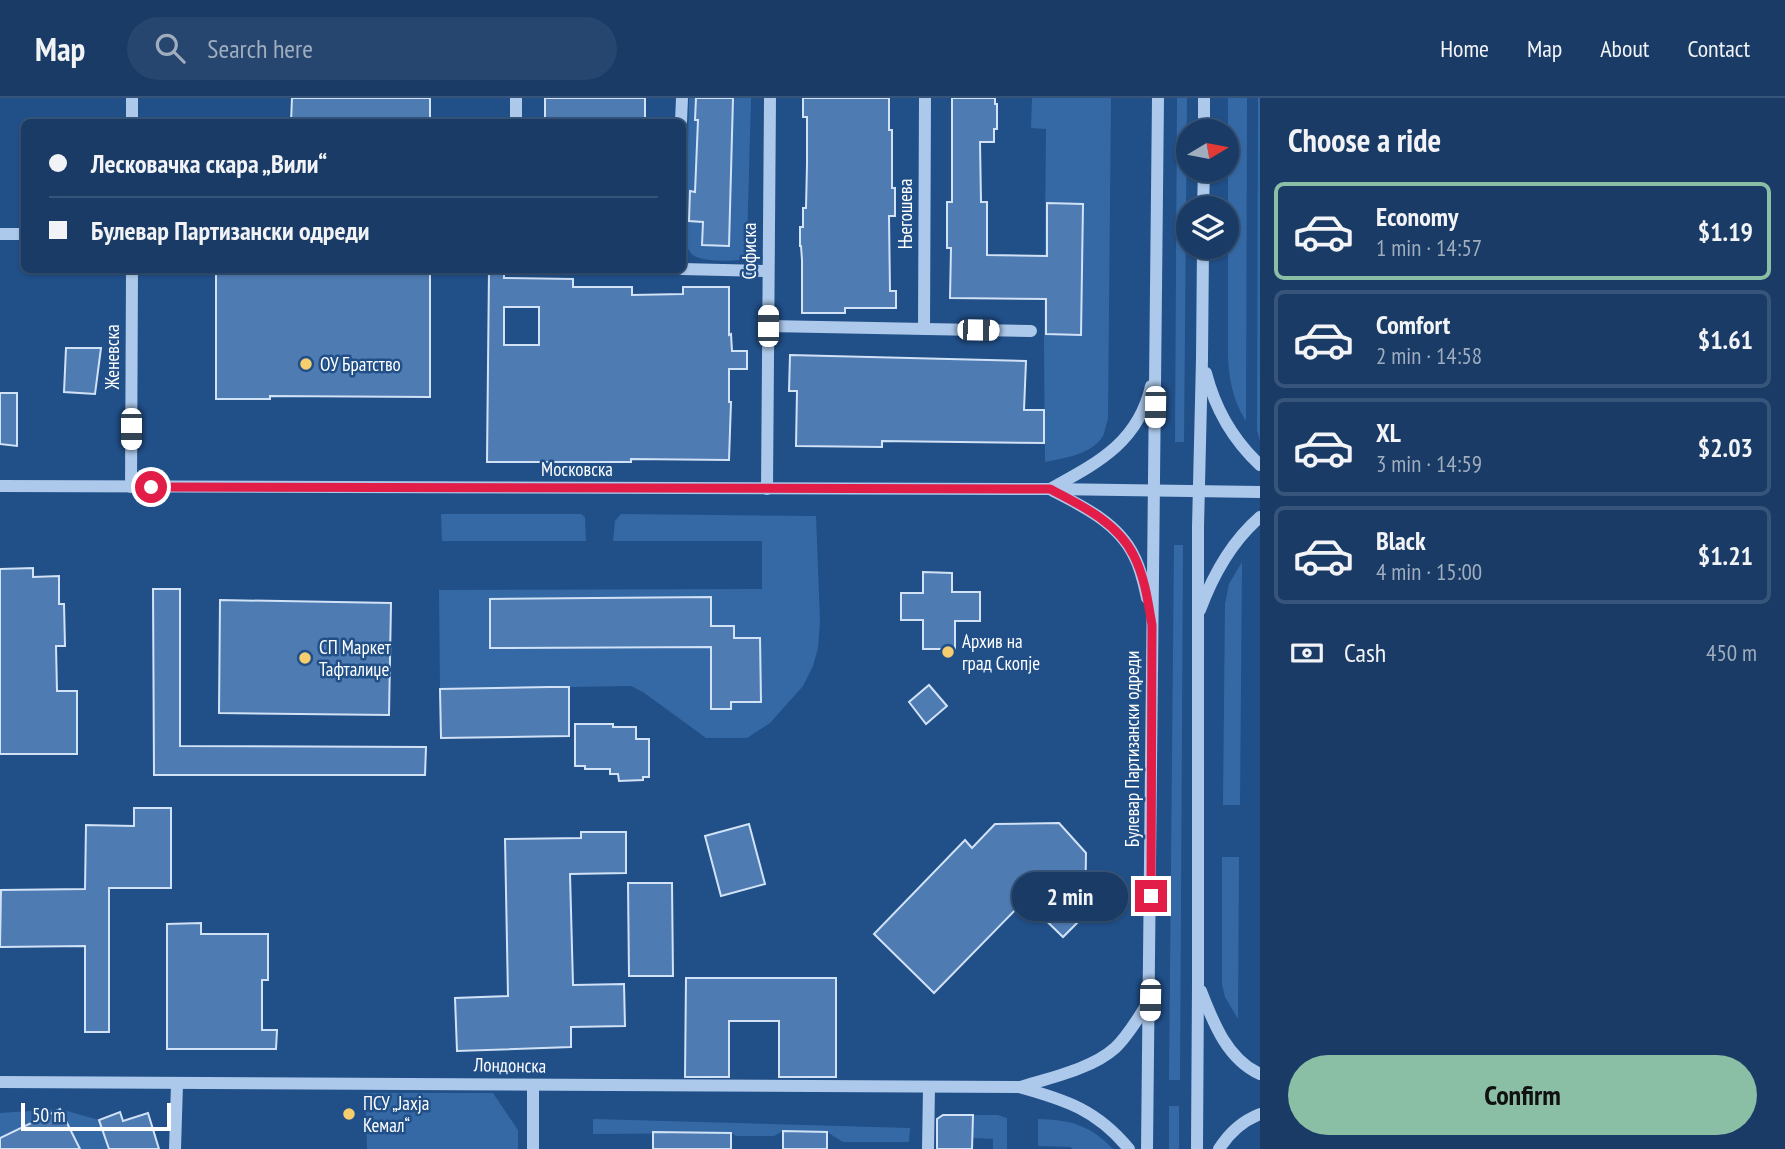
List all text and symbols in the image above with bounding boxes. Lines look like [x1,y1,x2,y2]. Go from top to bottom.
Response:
search box [127,17,617,80]
text: Map [35,27,85,70]
icon: search [151,29,189,67]
text: Search here [207,32,313,65]
text: Home [1440,33,1489,64]
text: Map [1527,33,1562,64]
text: About [1600,33,1649,64]
text: Contact [1687,33,1750,64]
north arrow [1176,119,1239,182]
map controls [1176,119,1239,259]
text: Choose a ride [1288,119,1441,161]
text: Лесковачка скара „Вили“ [91,147,327,180]
street label: Његошева [893,179,917,249]
button: layers [1176,196,1239,259]
icon: car [1292,200,1355,263]
text: Economy [1376,200,1458,233]
text: Булевар Партизански одреди [91,214,370,247]
text: $1.19 [1698,215,1753,248]
street label: Софиска [737,223,761,279]
text: 1 min · 14:57 [1376,233,1482,262]
car [758,305,779,347]
icon: car [1292,308,1355,371]
text: Comfort [1376,308,1450,341]
car [957,319,1000,341]
text: $1.61 [1698,323,1753,356]
street label: Женевска [100,324,124,391]
text: 2 min · 14:58 [1376,341,1482,370]
place label: ОУ Братство [320,352,401,376]
marker: ОУ Братство [298,356,314,372]
car [1145,386,1166,428]
car [121,408,142,450]
icon: car [1292,416,1355,479]
text: XL [1376,416,1401,449]
text: $2.03 [1698,431,1753,464]
text: 3 min · 14:59 [1376,449,1482,478]
street label: Московска [541,457,613,481]
route start [135,471,167,503]
icon: car [1292,524,1355,587]
text: Black [1376,524,1426,557]
text: $1.21 [1698,539,1753,572]
text: 4 min · 15:00 [1376,557,1482,586]
place label: Архив на град Скопје [962,629,1040,675]
icon: cash [1288,634,1326,672]
place label: СП Маркет Тафталиџе [319,635,392,681]
text: Cash [1344,636,1386,669]
text: 450 m [1706,638,1757,667]
marker: Архив на град Скопје [940,644,956,660]
marker: СП Маркет Тафталиџе [297,650,313,666]
street label: Булевар Партизански одреди [1120,651,1144,847]
callout: 2 min [1011,872,1126,920]
route end [1135,880,1167,912]
text: 2 min [1047,882,1093,911]
car [1140,979,1161,1021]
street label: Лондонска [473,1052,546,1078]
button: Confirm [1288,1055,1757,1135]
place label: ПСУ „Јахја Кемал“ [363,1091,429,1137]
scale bar [21,1100,172,1132]
text: 50 m [32,1103,66,1127]
marker: ПСУ „Јахја Кемал“ [341,1106,357,1122]

